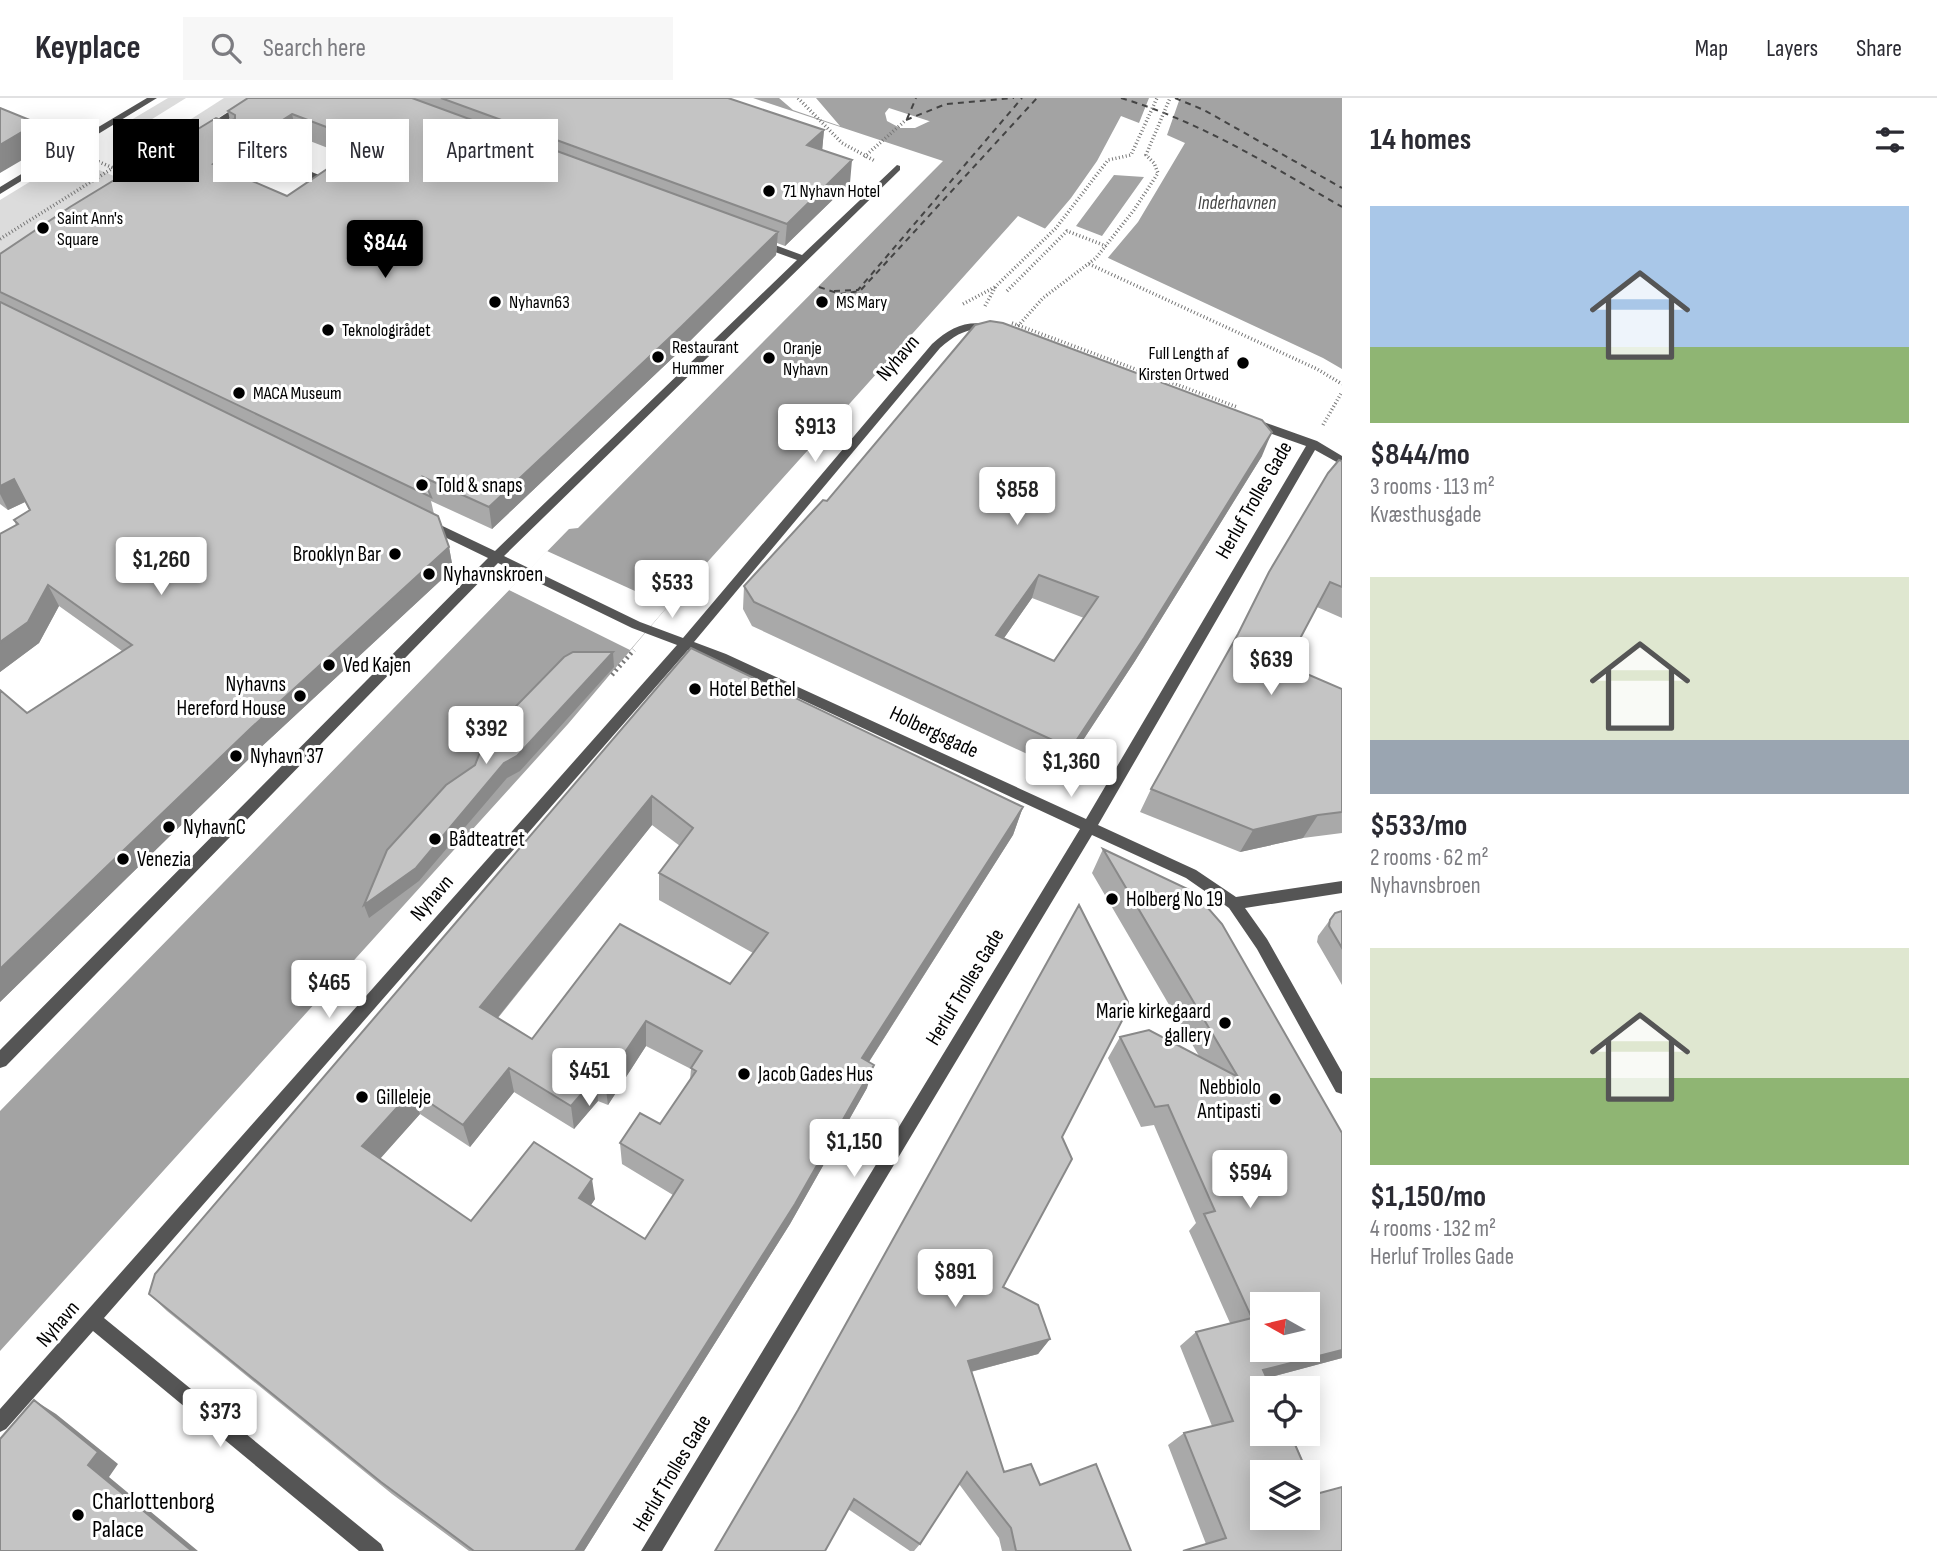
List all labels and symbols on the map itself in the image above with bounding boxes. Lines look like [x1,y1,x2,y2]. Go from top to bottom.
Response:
place label: 71 Nyhavn Hotel [783,181,880,202]
marker: 71 Nyhavn Hotel [761,183,777,199]
water label: Inderhavnen [1198,192,1276,215]
place label: Saint Ann's Square [57,208,123,250]
marker: Saint Ann's Square [35,220,51,236]
pin: $844 [344,220,426,280]
place label: Nyhavn63 [509,292,570,313]
place label: MS Mary [836,292,887,313]
marker: Nyhavn63 [487,294,503,310]
marker: MS Mary [814,294,830,310]
place label: Teknologirådet [342,320,431,341]
marker: Teknologirådet [320,322,336,338]
street label: Nyhavn [871,330,925,386]
place label: Restaurant Hummer [672,337,739,379]
place label: Oranje Nyhavn [783,338,828,380]
place label: Full Length af Kirsten Ortwed [1138,343,1230,385]
marker: Restaurant Hummer [650,349,666,365]
marker: Oranje Nyhavn [761,350,777,366]
marker: Full Length af Kirsten Ortwed [1235,355,1251,371]
place label: MACA Museum [253,383,342,404]
marker: MACA Museum [231,385,247,401]
pin: $913 [774,404,856,464]
street label: Herluf Trolles Gade [1210,437,1298,563]
pin: $858 [976,468,1058,527]
place label: Told & snaps [436,473,523,498]
marker: Told & snaps [414,477,430,493]
pin: $1,260 [104,538,218,597]
place label: Brooklyn Bar [293,542,381,567]
marker: Brooklyn Bar [387,546,403,562]
pin: $533 [631,560,713,620]
place label: Nyhavnskroen [443,562,543,587]
marker: Nyhavnskroen [421,566,437,582]
pin: $639 [1230,638,1312,697]
place label: Ved Kajen [343,653,411,678]
marker: Ved Kajen [321,657,337,673]
place label: Nyhavns Hereford House [177,672,286,721]
place label: Hotel Bethel [709,677,796,702]
marker: Hotel Bethel [687,681,703,697]
marker: Nyhavns Hereford House [292,688,308,704]
street label: Holbergsgade [886,701,982,763]
pin: $392 [445,706,527,766]
pin: $1,360 [1014,740,1128,799]
place label: Nyhavn 37 [250,744,324,769]
marker: Nyhavn 37 [228,748,244,764]
place label: NyhavnC [183,815,246,840]
marker: NyhavnC [161,819,177,835]
place label: Bådteatret [449,827,525,852]
marker: Bådteatret [427,831,443,847]
place label: Venezia [137,847,191,872]
marker: Venezia [115,851,131,867]
street label: Nyhavn [405,870,459,926]
place label: Holberg No 19 [1126,887,1223,912]
marker: Holberg No 19 [1104,891,1120,907]
street label: Herluf Trolles Gade [920,924,1010,1050]
pin: $465 [288,960,370,1020]
place label: Marie kirkegaard gallery [1096,999,1211,1048]
marker: Marie kirkegaard gallery [1217,1015,1233,1031]
pin: $451 [548,1048,630,1108]
place label: Jacob Gades Hus [757,1062,873,1087]
marker: Jacob Gades Hus [736,1066,752,1082]
place label: Nebbiolo Antipasti [1197,1075,1261,1124]
place label: Gilleleje [376,1085,431,1110]
marker: Gilleleje [354,1089,370,1105]
marker: Nebbiolo Antipasti [1267,1091,1283,1107]
pin: $1,150 [797,1119,911,1179]
pin: $594 [1209,1150,1291,1210]
pin: $891 [914,1250,996,1309]
north arrow [1250,1292,1320,1362]
street label: Nyhavn [31,1296,85,1352]
pin: $373 [179,1390,261,1449]
street label: Herluf Trolles Gade [627,1410,717,1536]
place label: Charlottenborg Palace [92,1487,215,1544]
marker: Charlottenborg Palace [70,1507,86,1523]

